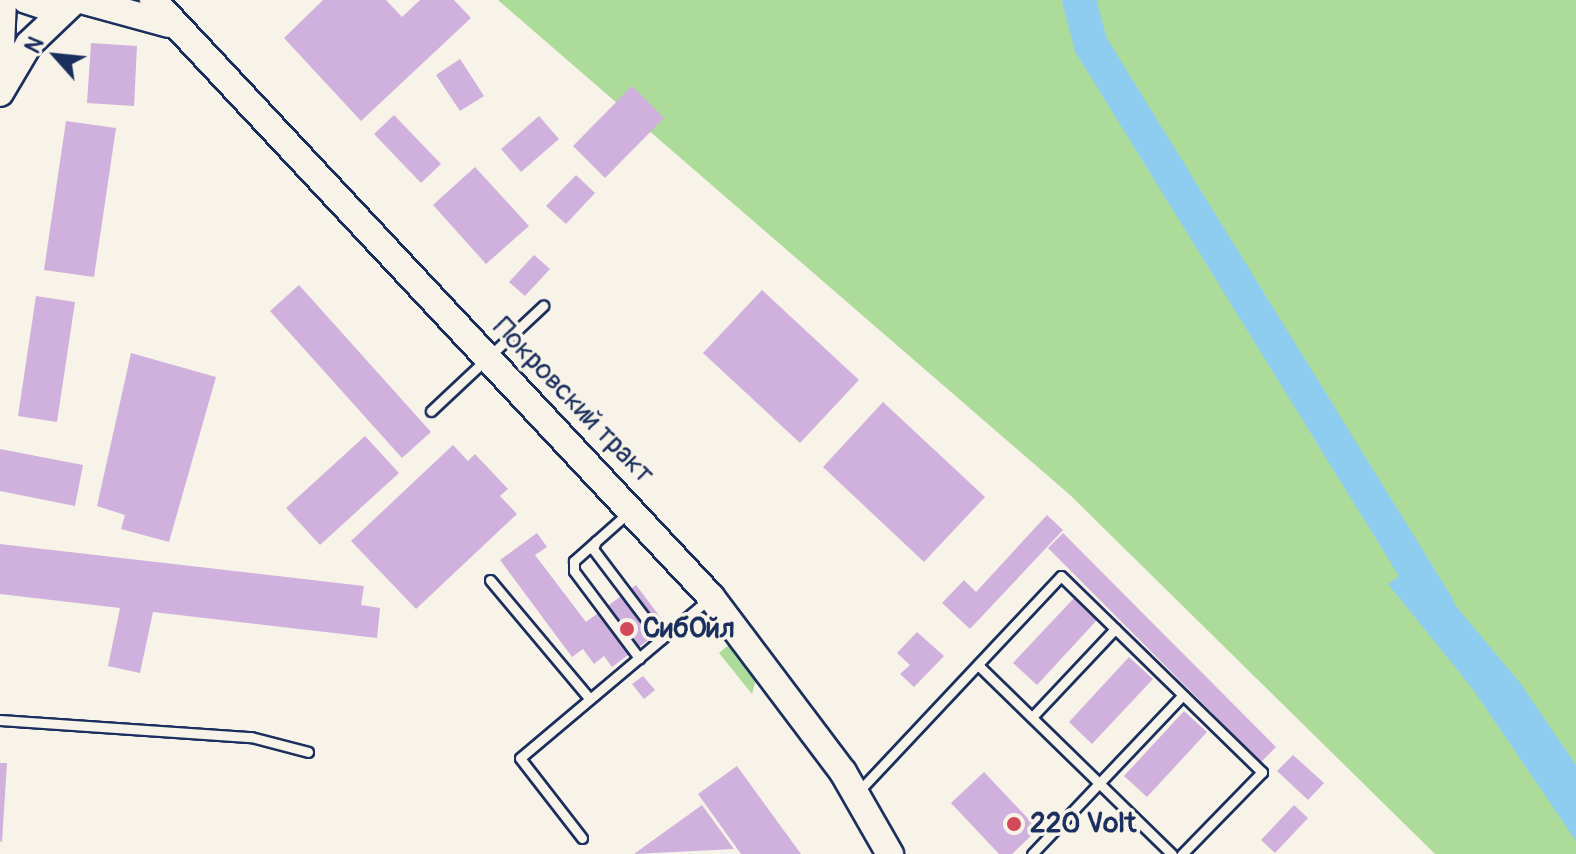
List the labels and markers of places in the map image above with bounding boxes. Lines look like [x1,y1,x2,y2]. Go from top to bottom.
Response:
place label: СибОйл [643,612,735,646]
marker: СибОйл [618,620,636,638]
place label: 220 Volt [1030,807,1136,841]
marker: 220 Volt [1005,815,1023,833]

